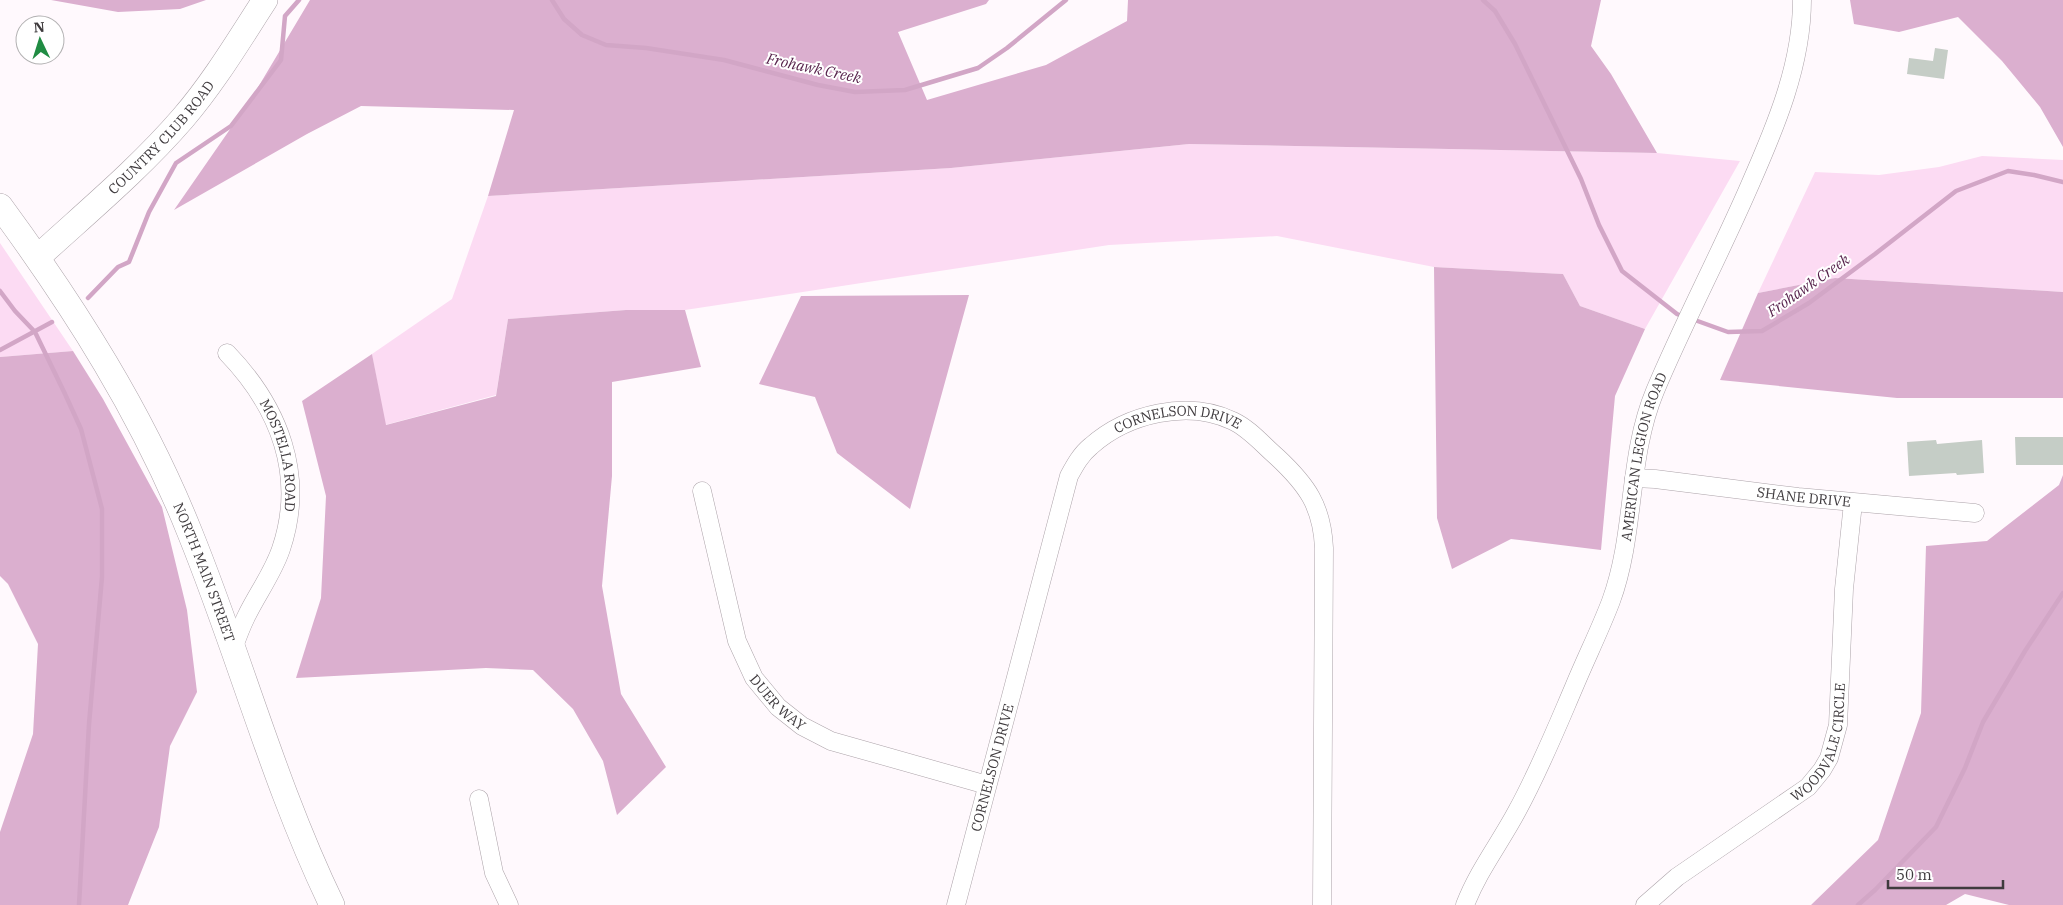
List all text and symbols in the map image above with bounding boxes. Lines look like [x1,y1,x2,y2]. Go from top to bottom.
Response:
north arrow [15,15,65,65]
text: N [33,18,45,36]
water label: Frohawk Creek [764,48,863,87]
street label: COUNTRY CLUB ROAD [104,77,218,198]
water label: Frohawk Creek [1762,250,1853,321]
street label: AMERICAN LEGION ROAD [1617,369,1671,542]
street label: MOSTELLA ROAD [256,396,300,513]
text: CORNELSON DRIVE [1111,401,1245,437]
street label: CORNELSON DRIVE [1112,421,1244,441]
street label: SHANE DRIVE [1756,483,1852,511]
street label: NORTH MAIN STREET [169,500,239,644]
street label: DUER WAY [746,671,809,735]
street label: WOODVALE CIRCLE [1787,682,1849,805]
street label: CORNELSON DRIVE [967,702,1018,834]
scale bar [1888,858,2003,890]
text: 50 m [1896,865,1932,884]

